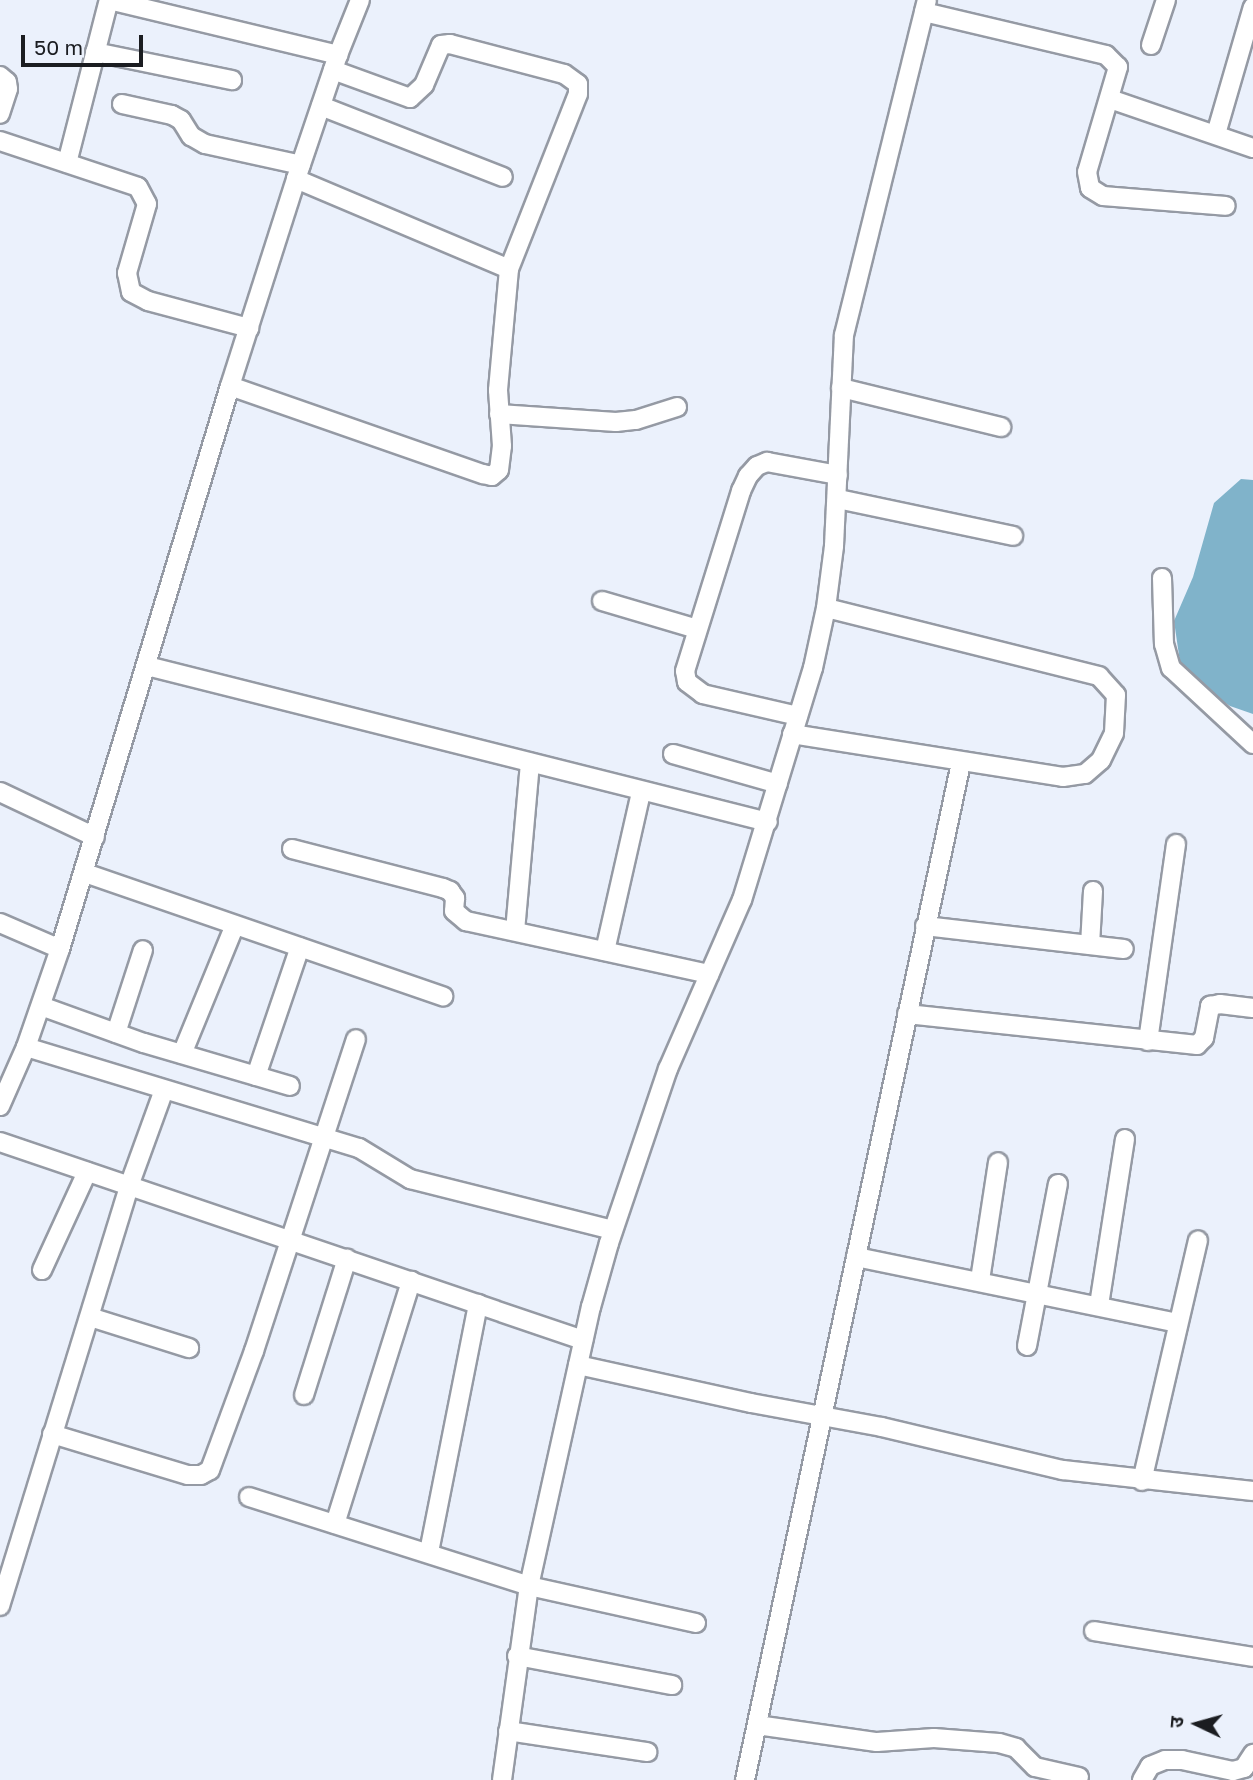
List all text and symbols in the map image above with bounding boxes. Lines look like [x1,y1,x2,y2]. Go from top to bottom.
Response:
scale bar [24,21,147,65]
text: 50 m [34,34,83,60]
north arrow [1162,1689,1232,1759]
text: उ [1164,1716,1188,1729]

